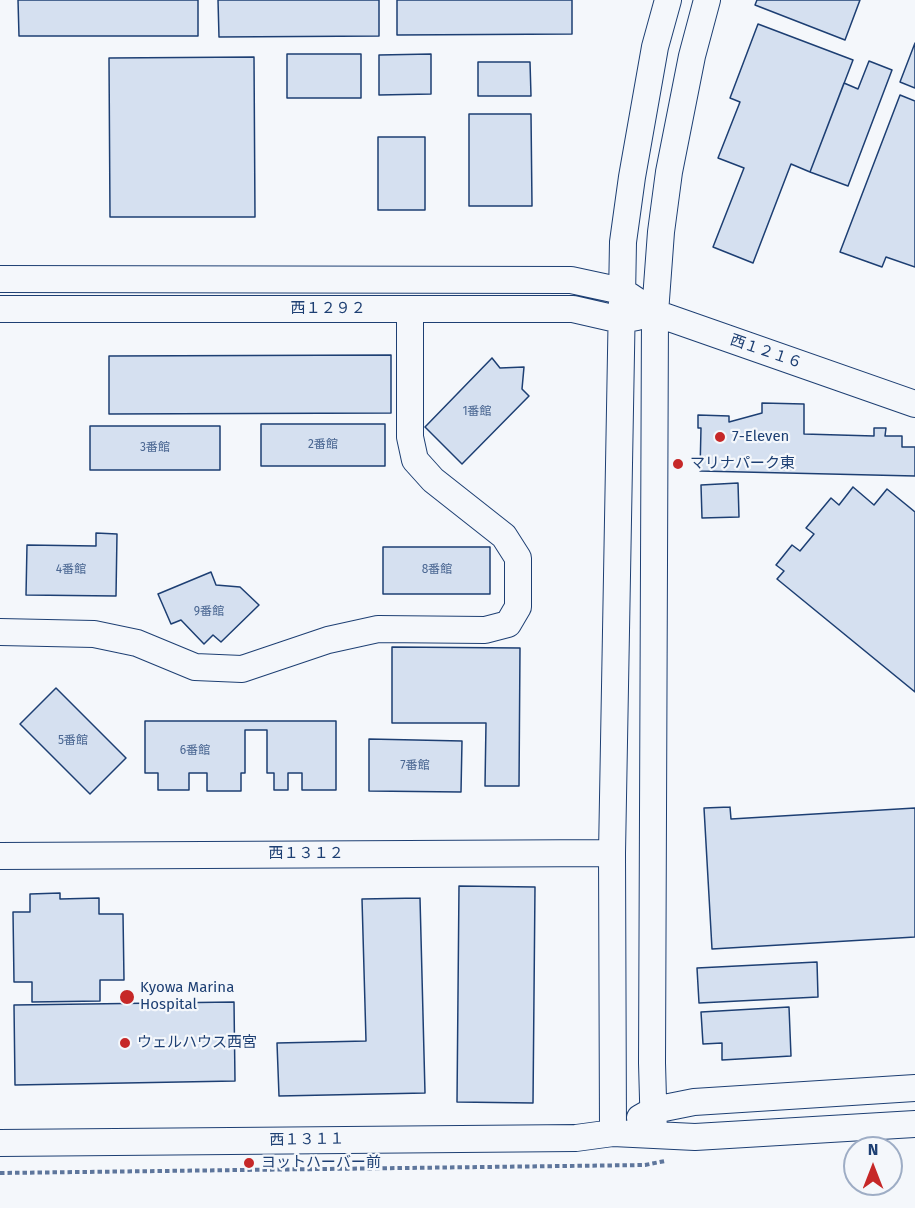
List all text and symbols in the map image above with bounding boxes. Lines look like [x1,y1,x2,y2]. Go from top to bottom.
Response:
street label: 西１２９２ [291,300,365,318]
street label: 西１２１６ [728,331,804,373]
house number: 1番館 [462,405,492,419]
place label: 7-Eleven [732,428,789,446]
marker: 7-Eleven [713,430,727,444]
house number: 2番館 [308,438,338,452]
house number: 3番館 [140,441,170,455]
place label: マリナパーク東 [690,455,795,473]
marker: マリナパーク東 [671,457,685,471]
house number: 4番館 [56,563,86,577]
house number: 8番館 [422,563,452,577]
house number: 9番館 [194,605,224,619]
house number: 5番館 [58,734,88,748]
house number: 6番館 [180,744,210,758]
house number: 7番館 [400,759,430,773]
street label: 西１３１２ [269,845,343,863]
place label: Kyowa Marina Hospital [140,979,234,1014]
marker: Kyowa Marina Hospital [118,988,136,1006]
place label: ウェルハウス西宮 [137,1034,257,1052]
marker: ウェルハウス西宮 [118,1036,132,1050]
street label: 西１３１１ [269,1130,345,1150]
north arrow [843,1136,903,1196]
text: N [868,1140,878,1159]
place label: ヨットハーバー前 [261,1154,381,1172]
marker: ヨットハーバー前 [242,1156,256,1170]

